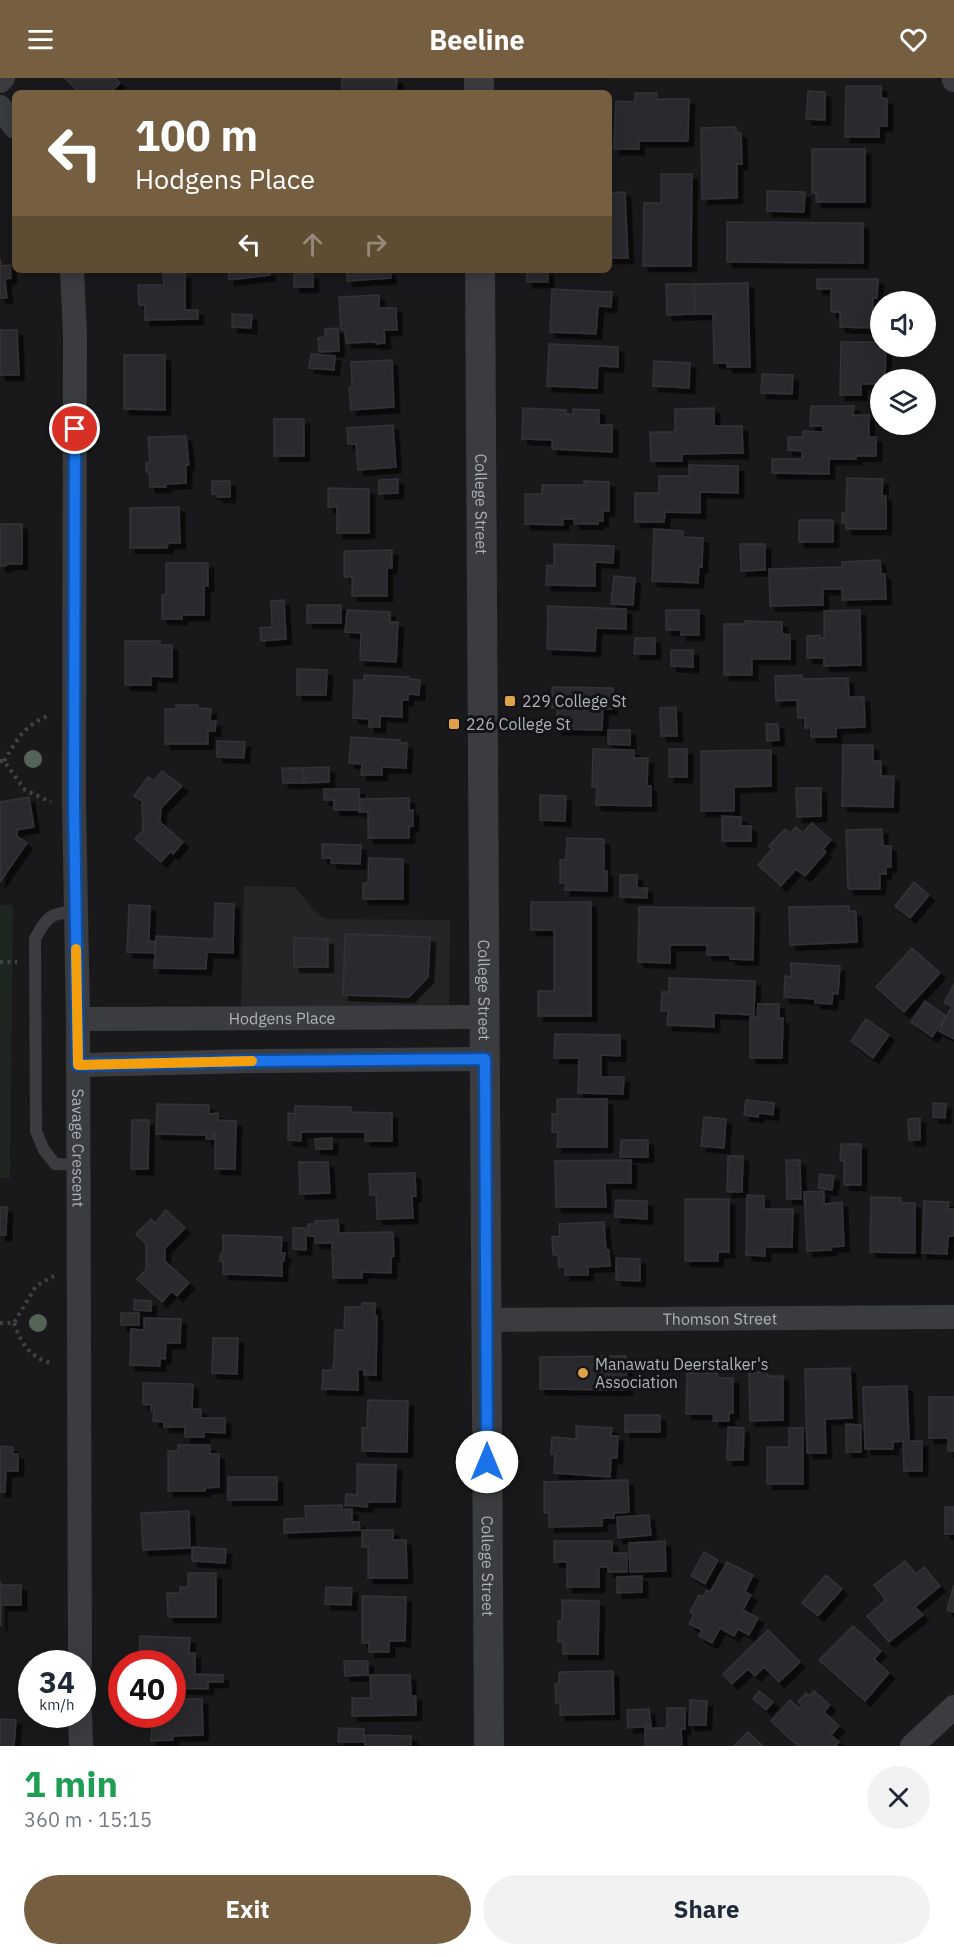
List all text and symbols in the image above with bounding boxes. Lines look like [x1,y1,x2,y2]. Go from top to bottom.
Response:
text: Beeline [429,22,525,57]
icon: menu [24,23,57,56]
icon: heart [897,23,930,56]
text: 100 m [135,108,258,163]
icon: left [36,114,114,192]
text: Hodgens Place [135,161,315,196]
icon: left [233,228,266,261]
icon: ahead [296,228,329,261]
icon: right [359,228,392,261]
map controls [870,291,936,435]
button: sound [870,291,936,357]
button: layers [870,369,936,435]
pin [49,403,100,454]
icon: arrive [58,412,91,445]
street label: College Street [471,453,492,555]
place label: 229 College St [522,691,627,711]
marker: 229 College St [503,694,517,708]
place label: 226 College St [466,714,571,734]
marker: 226 College St [447,717,461,731]
street label: College Street [474,939,495,1041]
street label: Hodgens Place [229,1008,336,1028]
street label: Savage Crescent [68,1088,89,1207]
street label: Thomson Street [663,1308,777,1329]
place label: Manawatu Deerstalker's Association [595,1354,769,1392]
marker: Manawatu Deerstalker's Association [576,1366,590,1380]
position arrow [455,1430,519,1494]
street label: College Street [478,1515,498,1617]
speed limit sign: 40 [108,1650,186,1728]
text: 34 [39,1662,75,1701]
text: km/h [39,1695,75,1714]
text: 1 min [24,1760,118,1807]
button: close [867,1766,930,1829]
text: 360 m · 15:15 [24,1806,152,1833]
button: Exit [24,1875,471,1944]
button: Share [483,1875,930,1944]

